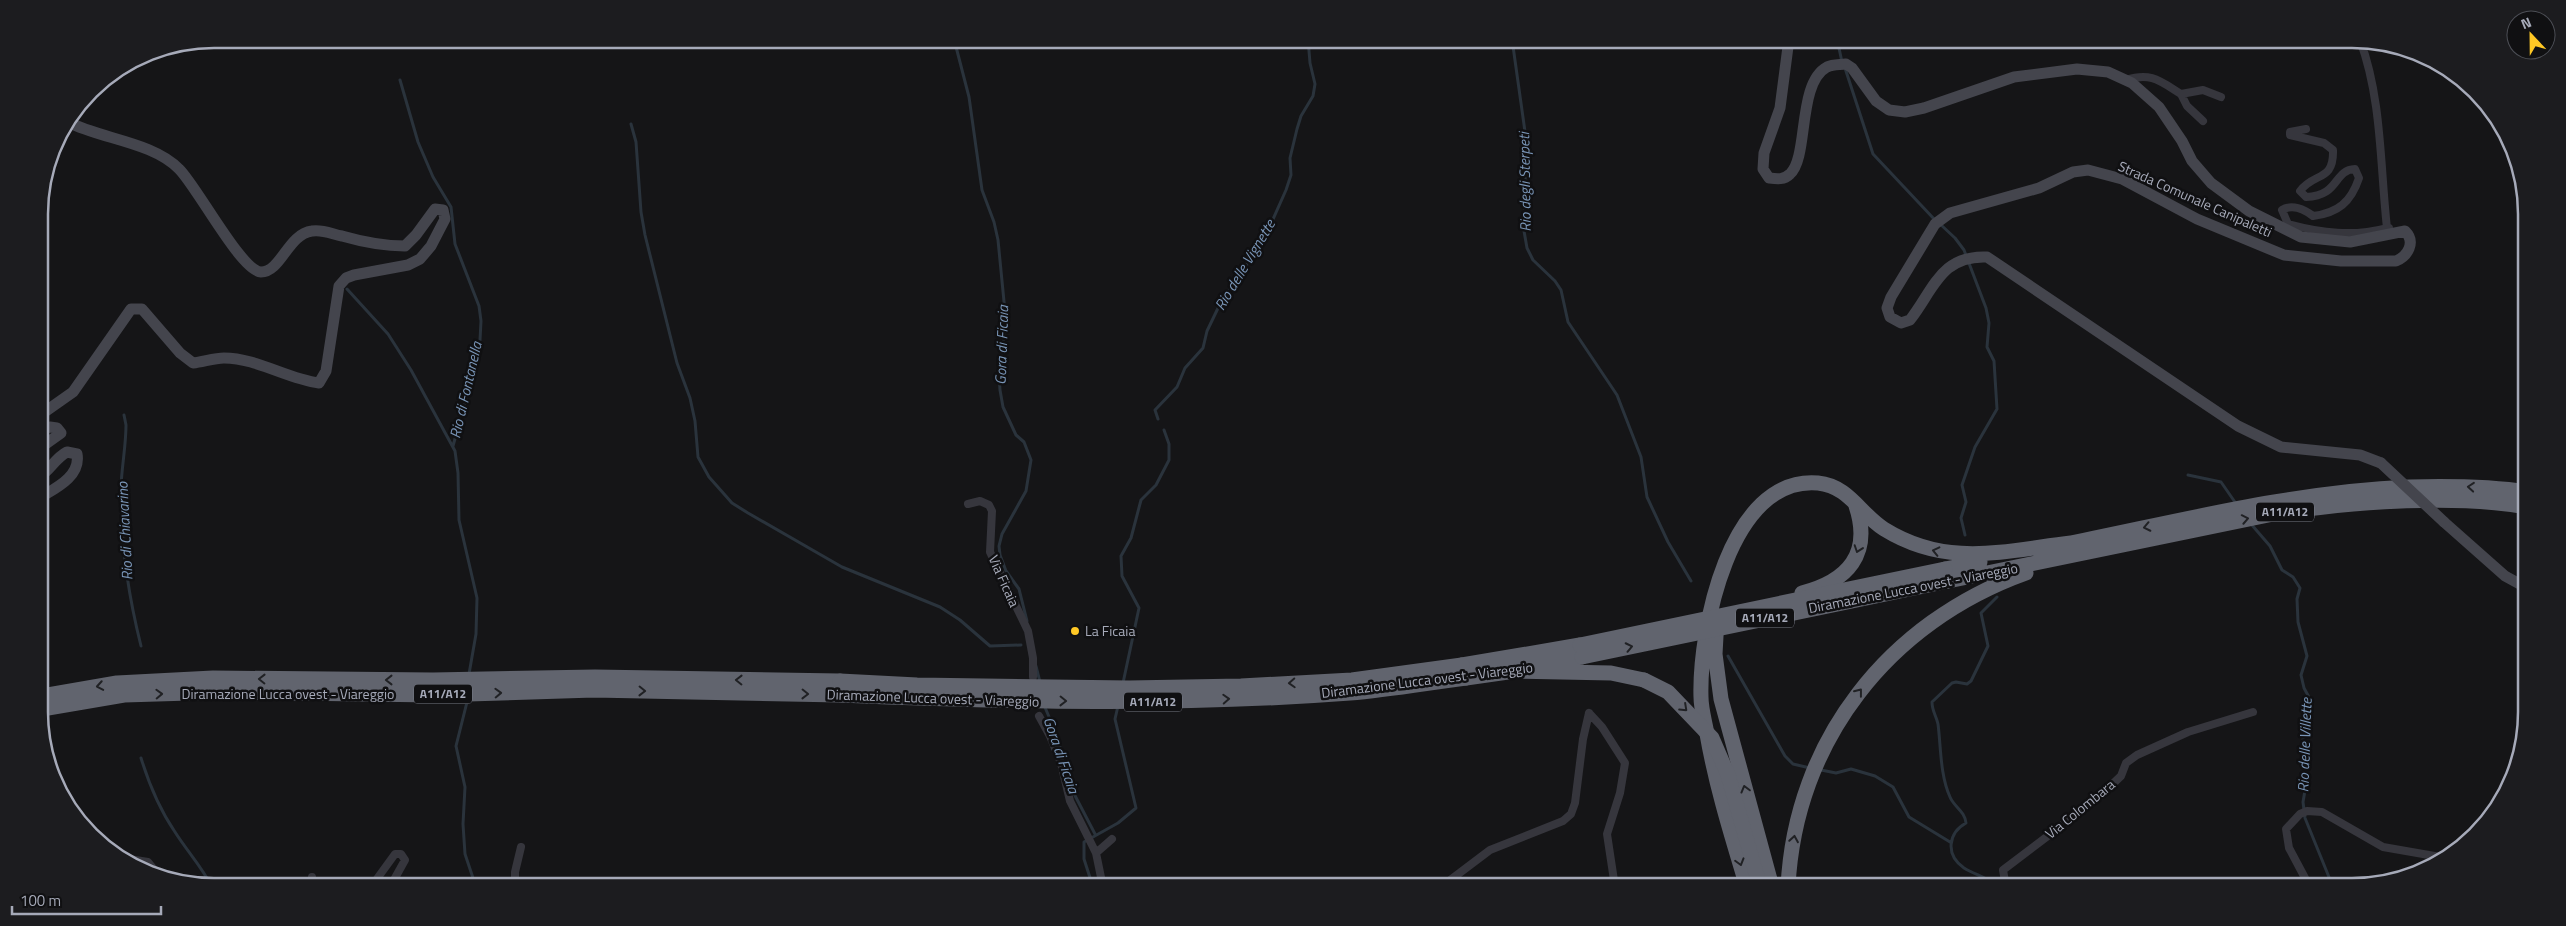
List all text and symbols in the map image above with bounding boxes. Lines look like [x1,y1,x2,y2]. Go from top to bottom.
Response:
north arrow [2506,10,2556,60]
text: N [2518,11,2534,34]
water label: Rio degli Sterpeti [1512,130,1537,232]
street label: Strada Comunale Canipaletti [2115,155,2275,242]
water label: Rio delle Vignette [1208,214,1281,315]
water label: Gora di Ficaia [989,303,1014,385]
water label: Rio di Fontanella [443,338,488,441]
water label: Rio di Chiavarino [110,481,139,581]
one-way arrow [2467,482,2475,493]
road number: A11/A12 [2256,502,2314,522]
one-way arrow [2241,515,2250,525]
one-way arrow [2142,521,2151,532]
one-way arrow [1854,545,1864,553]
one-way arrow [1931,546,1940,557]
street label: Via Ficaia [984,551,1025,610]
street label: Diramazione Lucca ovest - Viareggio [1806,557,2019,618]
road number: A11/A12 [1736,608,1794,628]
place label: La Ficaia [1085,620,1135,641]
marker: La Ficaia [1069,625,1081,637]
one-way arrow [1625,642,1634,653]
street label: Diramazione Lucca ovest - Viareggio [1320,656,1534,703]
one-way arrow [258,674,266,684]
one-way arrow [384,675,392,685]
one-way arrow [735,675,742,685]
one-way arrow [1288,678,1296,689]
one-way arrow [95,680,104,690]
street label: Diramazione Lucca ovest - Viareggio [182,683,394,704]
street label: Diramazione Lucca ovest - Viareggio [826,683,1040,712]
road number: A11/A12 [414,684,472,704]
one-way arrow [639,686,647,696]
one-way arrow [494,688,502,698]
one-way arrow [1853,688,1862,698]
one-way arrow [156,689,164,699]
one-way arrow [802,689,809,699]
road number: A11/A12 [1124,692,1182,712]
one-way arrow [1222,694,1230,705]
one-way arrow [1060,696,1068,707]
water label: Rio delle Villette [2291,696,2318,793]
one-way arrow [1679,702,1688,711]
water label: Gora di Ficaia [1038,713,1086,798]
street label: Via Colombara [2040,774,2119,843]
one-way arrow [1741,786,1751,794]
one-way arrow [1789,834,1799,843]
one-way arrow [1734,858,1744,866]
scale bar [12,884,161,916]
text: 100 m [20,889,61,912]

